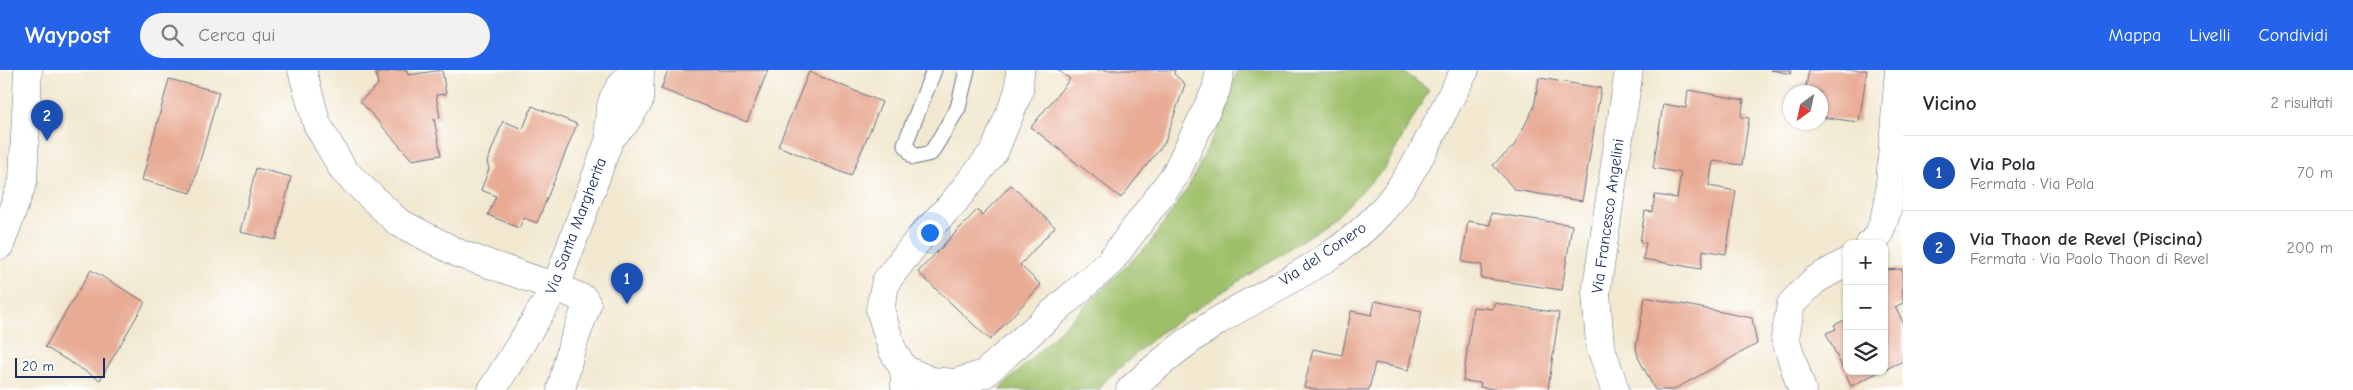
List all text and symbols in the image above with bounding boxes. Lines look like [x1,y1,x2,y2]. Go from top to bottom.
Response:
search box [140,13,490,58]
text: Waypost [25,21,110,49]
icon: search [158,21,186,49]
text: Cerca qui [198,24,276,46]
text: Mappa [2109,25,2161,46]
text: Livelli [2189,25,2231,46]
text: Condividi [2259,25,2328,46]
north arrow [1783,85,1828,130]
text: Vicino [1923,91,1977,115]
text: 2 risultati [2270,94,2333,112]
pin: 2 [31,100,63,141]
street label: Via Francesco Angelini [1588,137,1628,295]
text: Via Pola [1970,153,2036,175]
street label: Via Santa Margherita [542,155,610,297]
text: 1 [1936,164,1942,182]
text: 70 m [2297,164,2333,182]
text: Fermata · Via Pola [1970,175,2094,193]
street label: Via del Conero [1276,218,1370,290]
your location [917,220,943,246]
text: Via Thaon de Revel (Piscina) [1970,228,2203,250]
text: 2 [1935,239,1943,257]
text: 200 m [2287,239,2333,257]
map controls [1843,240,1888,375]
button: + [1843,240,1888,285]
text: Fermata · Via Paolo Thaon di Revel [1970,250,2209,268]
pin: 1 [611,263,643,304]
button: − [1843,285,1888,330]
button: layers [1843,330,1888,375]
scale bar [15,355,105,378]
text: 20 m [22,358,54,375]

